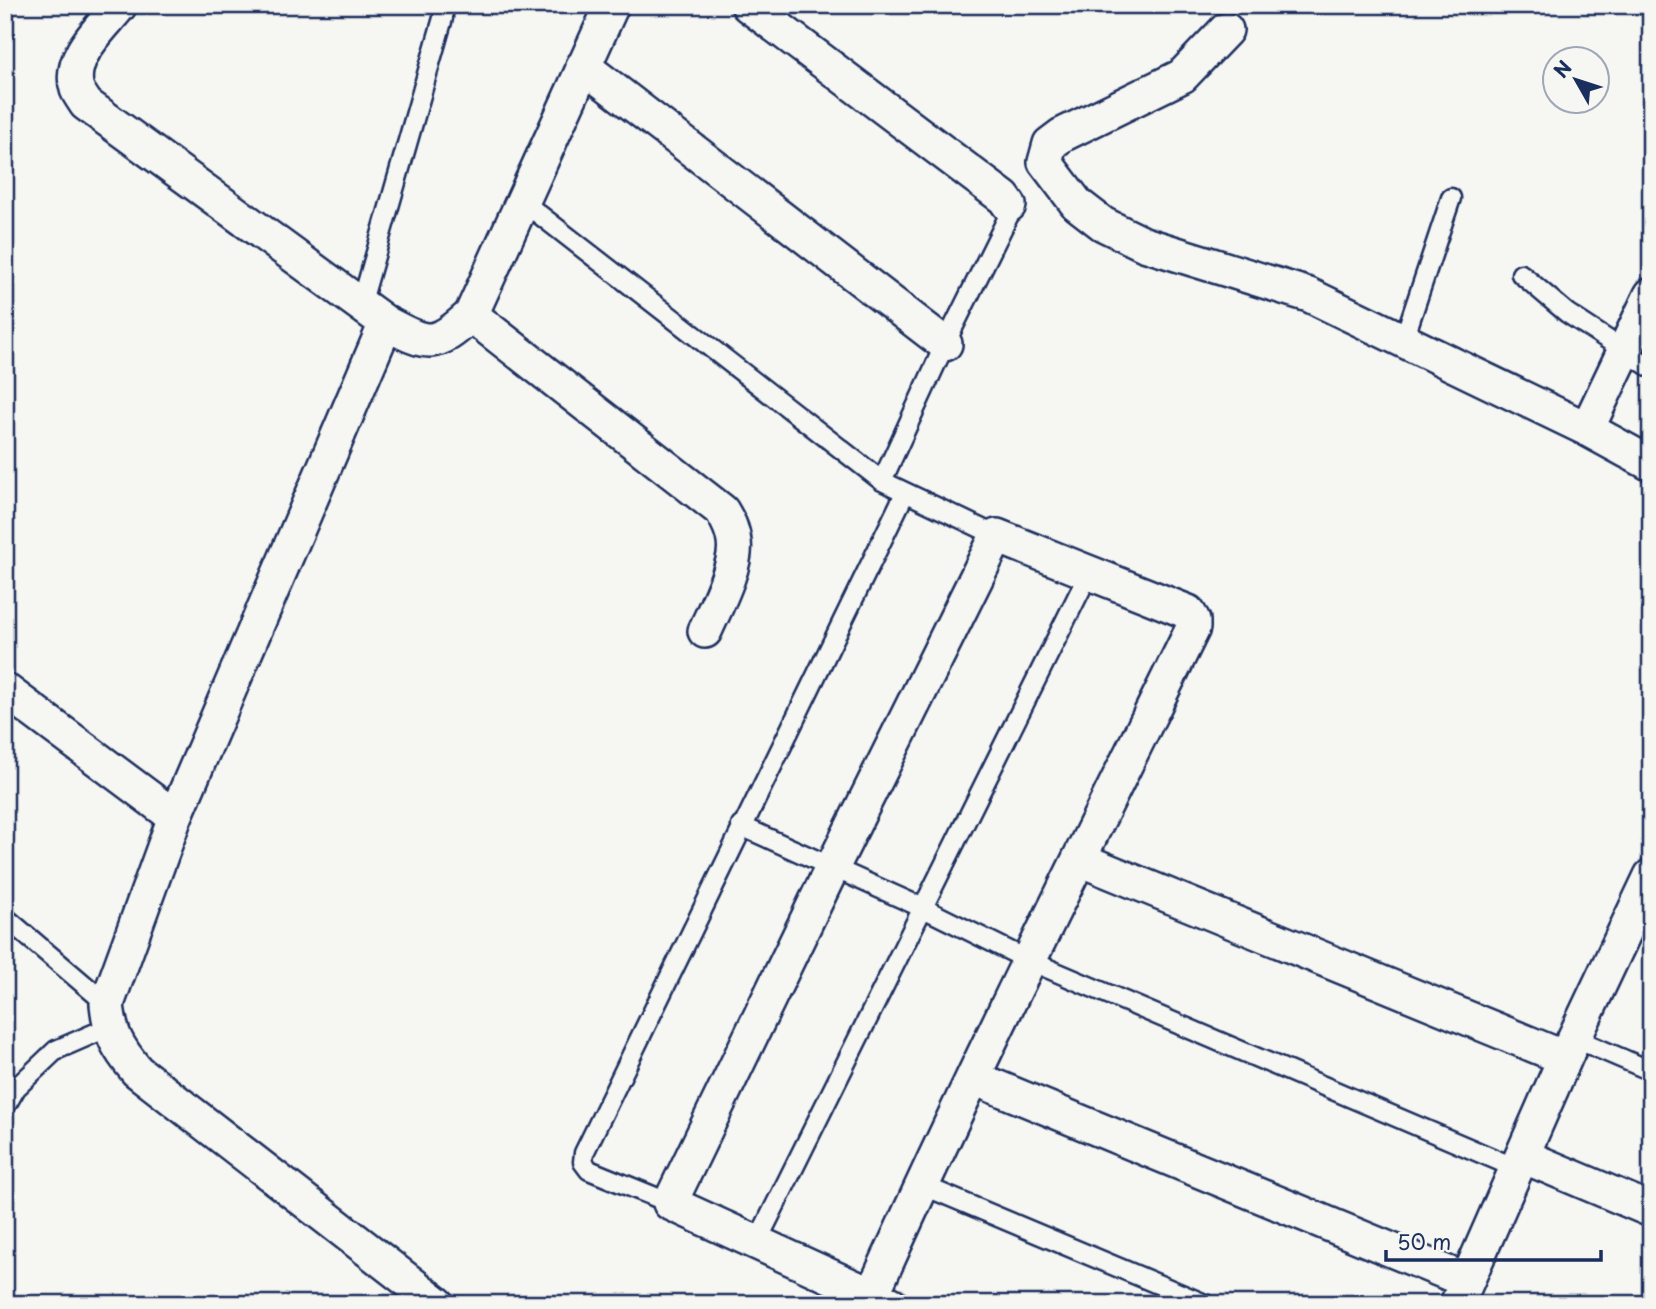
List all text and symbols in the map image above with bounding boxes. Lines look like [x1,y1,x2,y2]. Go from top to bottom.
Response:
north arrow [1540,46,1610,116]
text: N [1546,54,1578,83]
scale bar [1386,1218,1602,1262]
text: 50 m [1397,1225,1451,1257]

